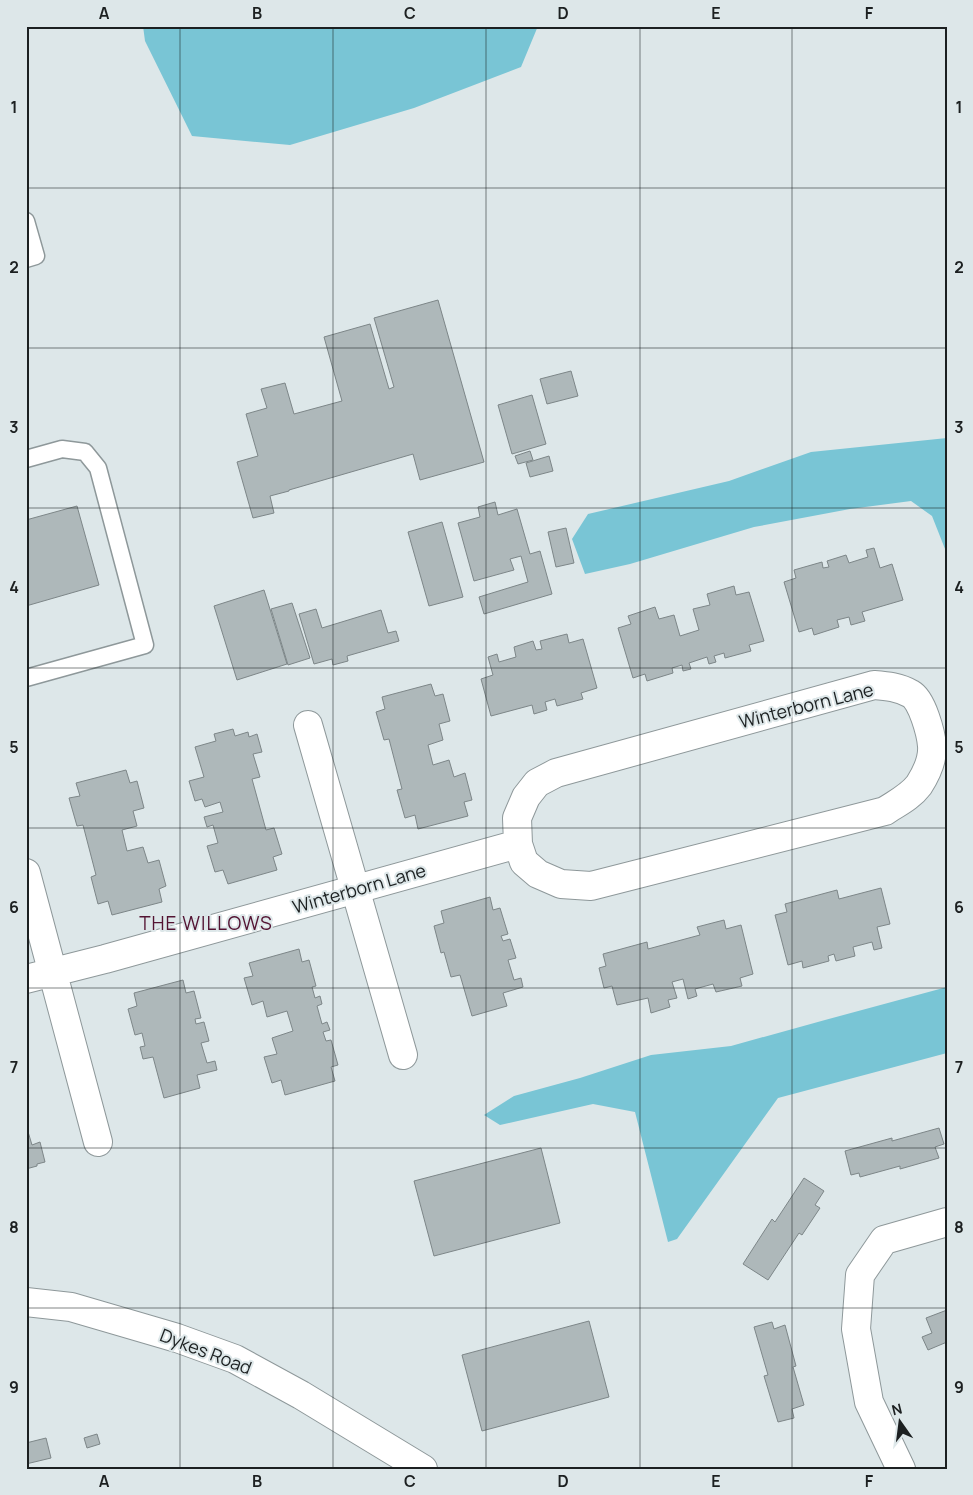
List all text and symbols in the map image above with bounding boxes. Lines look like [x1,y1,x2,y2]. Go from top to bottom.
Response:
text: A [99,2,110,24]
text: B [252,2,262,24]
text: C [404,2,416,24]
text: D [557,2,569,24]
text: E [711,2,721,24]
text: F [865,2,874,24]
text: 1 [10,96,18,118]
text: 1 [955,96,963,118]
text: 2 [9,256,19,278]
text: 2 [954,256,964,278]
text: 3 [9,416,19,438]
text: 3 [954,416,964,438]
text: 4 [9,576,19,598]
text: 4 [954,576,964,598]
street label: Winterborn Lane [736,677,876,733]
text: 5 [9,736,19,758]
text: 5 [954,736,964,758]
street label: Winterborn Lane [290,857,428,919]
text: 6 [9,896,19,918]
text: 6 [954,896,964,918]
district label: THE WILLOWS [139,910,273,936]
text: 7 [10,1056,18,1078]
text: 7 [955,1056,963,1078]
text: 8 [9,1216,19,1238]
text: 8 [954,1216,964,1238]
street label: Dykes Road [157,1322,255,1380]
text: 9 [9,1376,19,1398]
text: 9 [954,1376,964,1398]
north arrow [876,1398,926,1448]
text: N [890,1398,904,1419]
text: A [99,1470,110,1492]
text: B [252,1470,262,1492]
text: C [404,1470,416,1492]
text: D [557,1470,569,1492]
text: E [711,1470,721,1492]
text: F [865,1470,874,1492]

